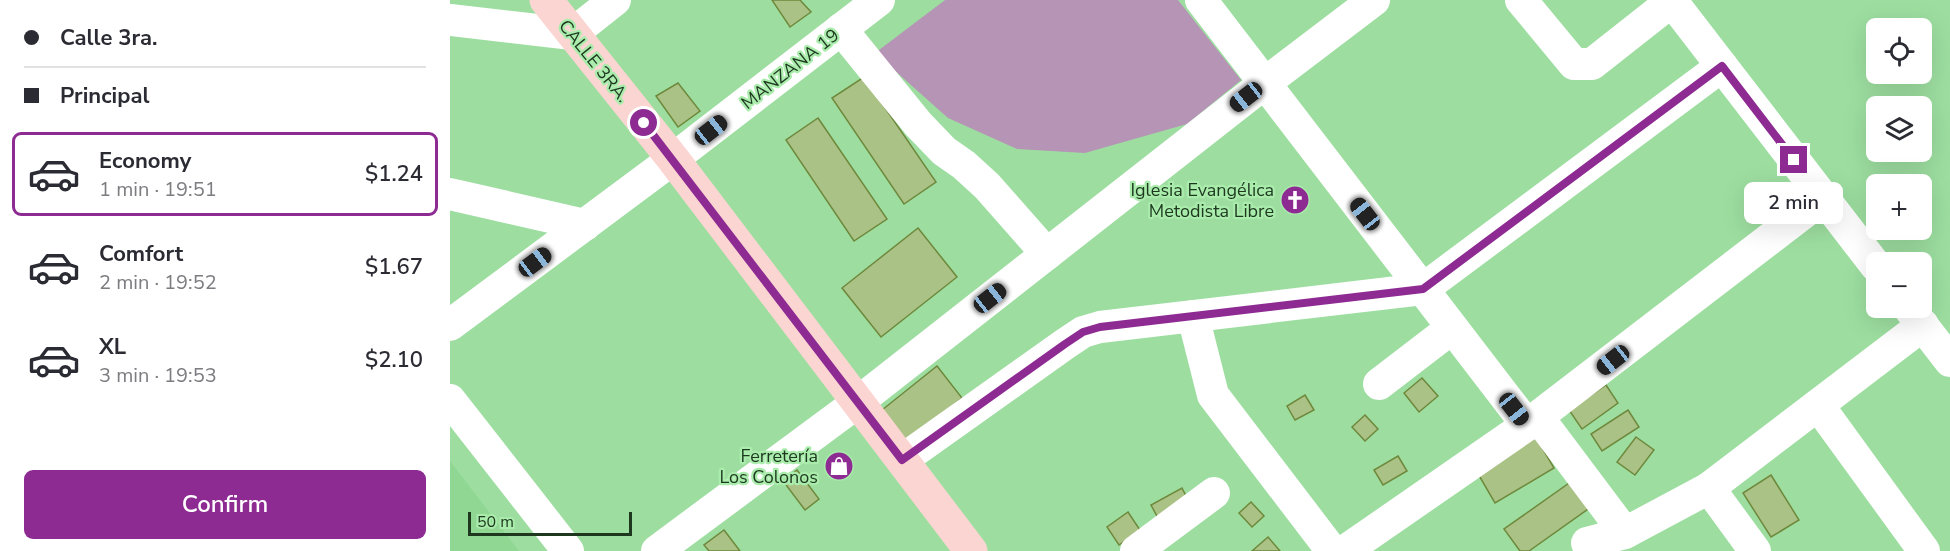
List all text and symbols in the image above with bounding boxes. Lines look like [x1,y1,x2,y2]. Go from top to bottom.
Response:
street label: CALLE 3RA. [553,15,635,107]
map controls [1866,18,1932,318]
button: locate [1866,18,1932,84]
text: Calle 3ra. [60,23,158,53]
street label: MANZANA 19 [736,23,844,115]
car [1226,79,1266,115]
text: Principal [60,81,149,111]
button: layers [1866,96,1932,162]
route start [630,109,657,136]
car [691,112,731,148]
text: Economy [99,146,191,176]
route end [1780,146,1807,173]
icon: car [27,147,81,201]
text: $1.24 [365,159,423,189]
button: + [1866,174,1932,240]
text: 1 min · 19:51 [99,176,217,203]
place label: Iglesia Evangélica Metodista Libre [1130,178,1274,223]
callout: 2 min [1744,181,1844,223]
church icon: Iglesia Evangélica Metodista Libre [1279,184,1311,216]
text: 2 min [1768,189,1819,216]
car [1347,194,1383,234]
text: Comfort [99,239,183,269]
icon: car [27,240,81,294]
car [515,244,555,280]
text: $1.67 [365,252,423,282]
button: − [1866,252,1932,318]
text: 2 min · 19:52 [99,269,217,296]
car [970,280,1010,316]
text: XL [99,332,126,362]
icon: car [27,333,81,387]
car [1593,342,1633,378]
text: $2.10 [365,345,423,375]
text: 3 min · 19:53 [99,362,217,389]
car [1496,389,1532,429]
place label: Ferretería Los Colonos [719,444,818,489]
shop icon: Ferretería Los Colonos [823,450,855,482]
button: Confirm [24,470,426,539]
scale bar [468,509,632,536]
text: 50 m [477,511,514,533]

